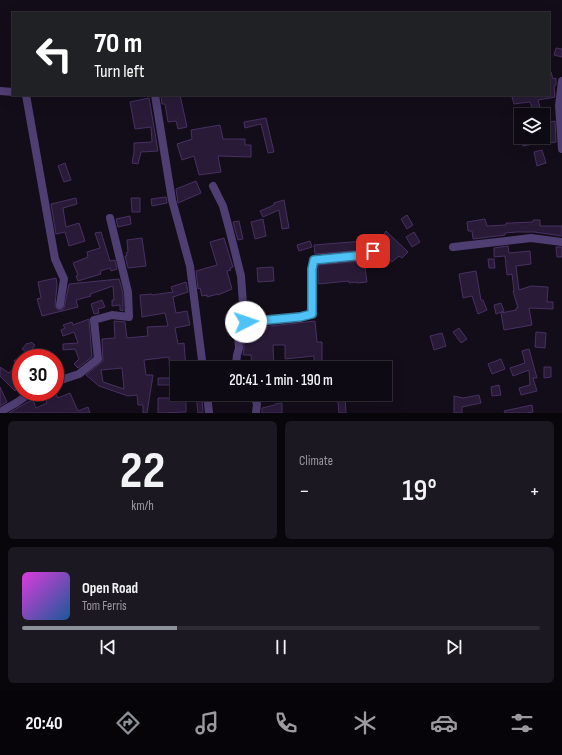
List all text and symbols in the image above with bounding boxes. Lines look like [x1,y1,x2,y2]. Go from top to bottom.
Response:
text: 70 m [94,27,142,60]
icon: left [28,28,80,80]
text: Turn left [94,61,145,82]
map controls [514,108,550,144]
button: layers [514,108,550,144]
pin [356,234,390,268]
icon: arrive [362,240,384,262]
position arrow [225,301,267,343]
speed limit sign: 30 [12,349,64,401]
text: 20:41 · 1 min · 190 m [229,371,333,390]
text: 22 [120,440,165,503]
text: Climate [299,453,333,469]
text: 19° [402,473,437,509]
text: − [299,478,310,505]
text: + [529,478,540,505]
text: km/h [131,498,154,514]
text: Open Road [82,579,138,598]
text: Tom Ferris [82,598,127,614]
icon: previous [97,636,119,658]
icon: pause [270,636,292,658]
icon: next [443,636,465,658]
icon: directions [114,709,142,737]
icon: music [193,709,221,737]
icon: phone [272,709,300,737]
icon: climate [351,709,379,737]
icon: car [430,709,458,737]
icon: filters [508,709,536,737]
text: 20:40 [25,713,63,734]

